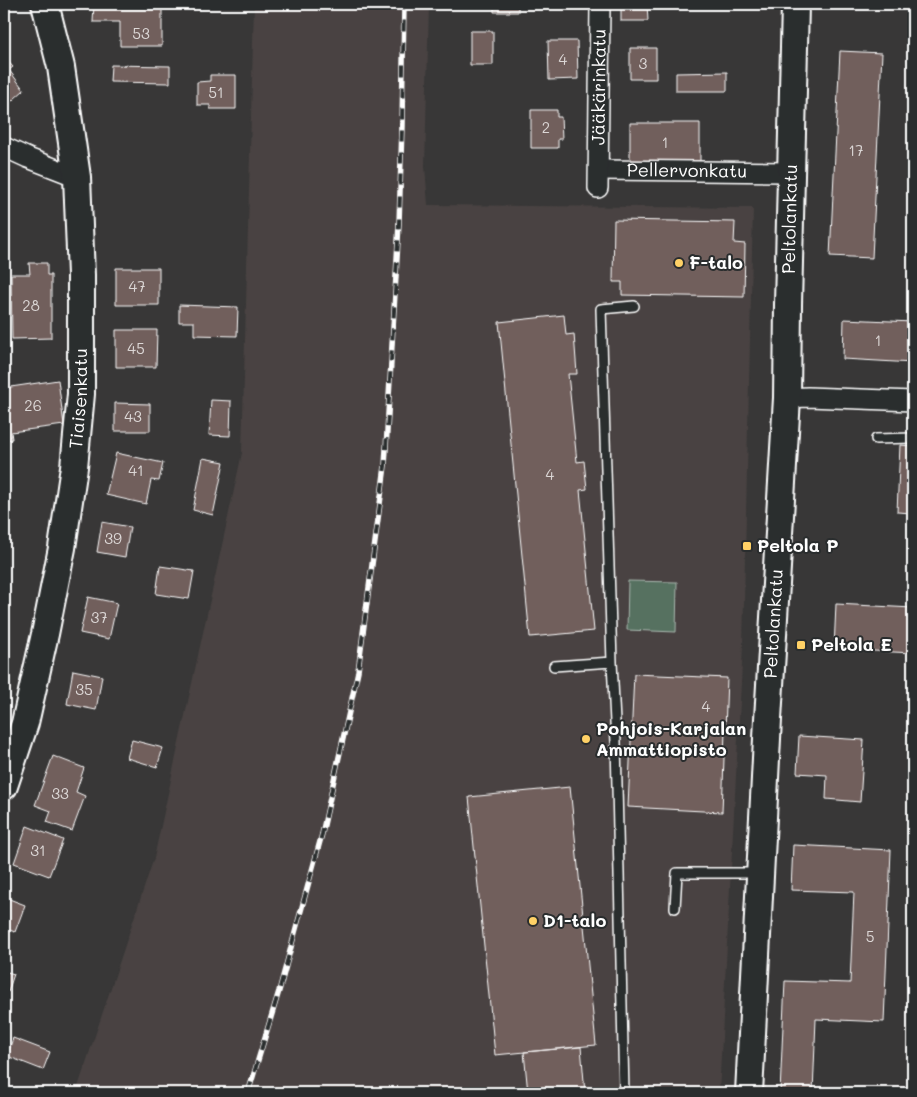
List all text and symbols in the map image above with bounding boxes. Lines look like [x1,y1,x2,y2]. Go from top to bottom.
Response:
house number: 53 [132,23,150,43]
street label: Jääkärinkatu [585,29,611,145]
house number: 4 [559,49,568,69]
house number: 3 [639,53,648,73]
house number: 51 [208,82,224,102]
house number: 2 [542,117,550,137]
house number: 1 [662,132,668,152]
house number: 17 [848,140,864,160]
street label: Pellervonkatu [627,157,747,183]
street label: Peltolankatu [776,164,802,274]
place label: F-talo [689,250,743,274]
marker: F-talo [673,257,685,269]
house number: 47 [128,276,146,296]
house number: 28 [22,295,40,315]
house number: 1 [875,330,881,350]
house number: 45 [127,338,145,358]
street label: Tiaisenkatu [63,348,92,450]
house number: 26 [24,395,42,415]
house number: 43 [124,406,142,426]
house number: 41 [128,460,144,480]
house number: 4 [546,464,555,484]
house number: 39 [104,528,122,548]
place label: Peltola P [757,533,839,557]
marker: Peltola P [741,540,753,552]
street label: Peltolankatu [757,568,788,679]
house number: 37 [90,607,108,627]
place label: Peltola E [811,632,892,656]
marker: Peltola E [795,639,807,651]
house number: 35 [75,679,93,699]
house number: 4 [702,696,711,716]
place label: Pohjois-Karjalan Ammattiopisto [596,716,746,761]
marker: Pohjois-Karjalan Ammattiopisto [580,733,592,745]
house number: 33 [51,783,69,803]
house number: 31 [30,840,46,860]
place label: D1-talo [543,908,606,932]
marker: D1-talo [527,915,539,927]
house number: 5 [866,926,874,946]

